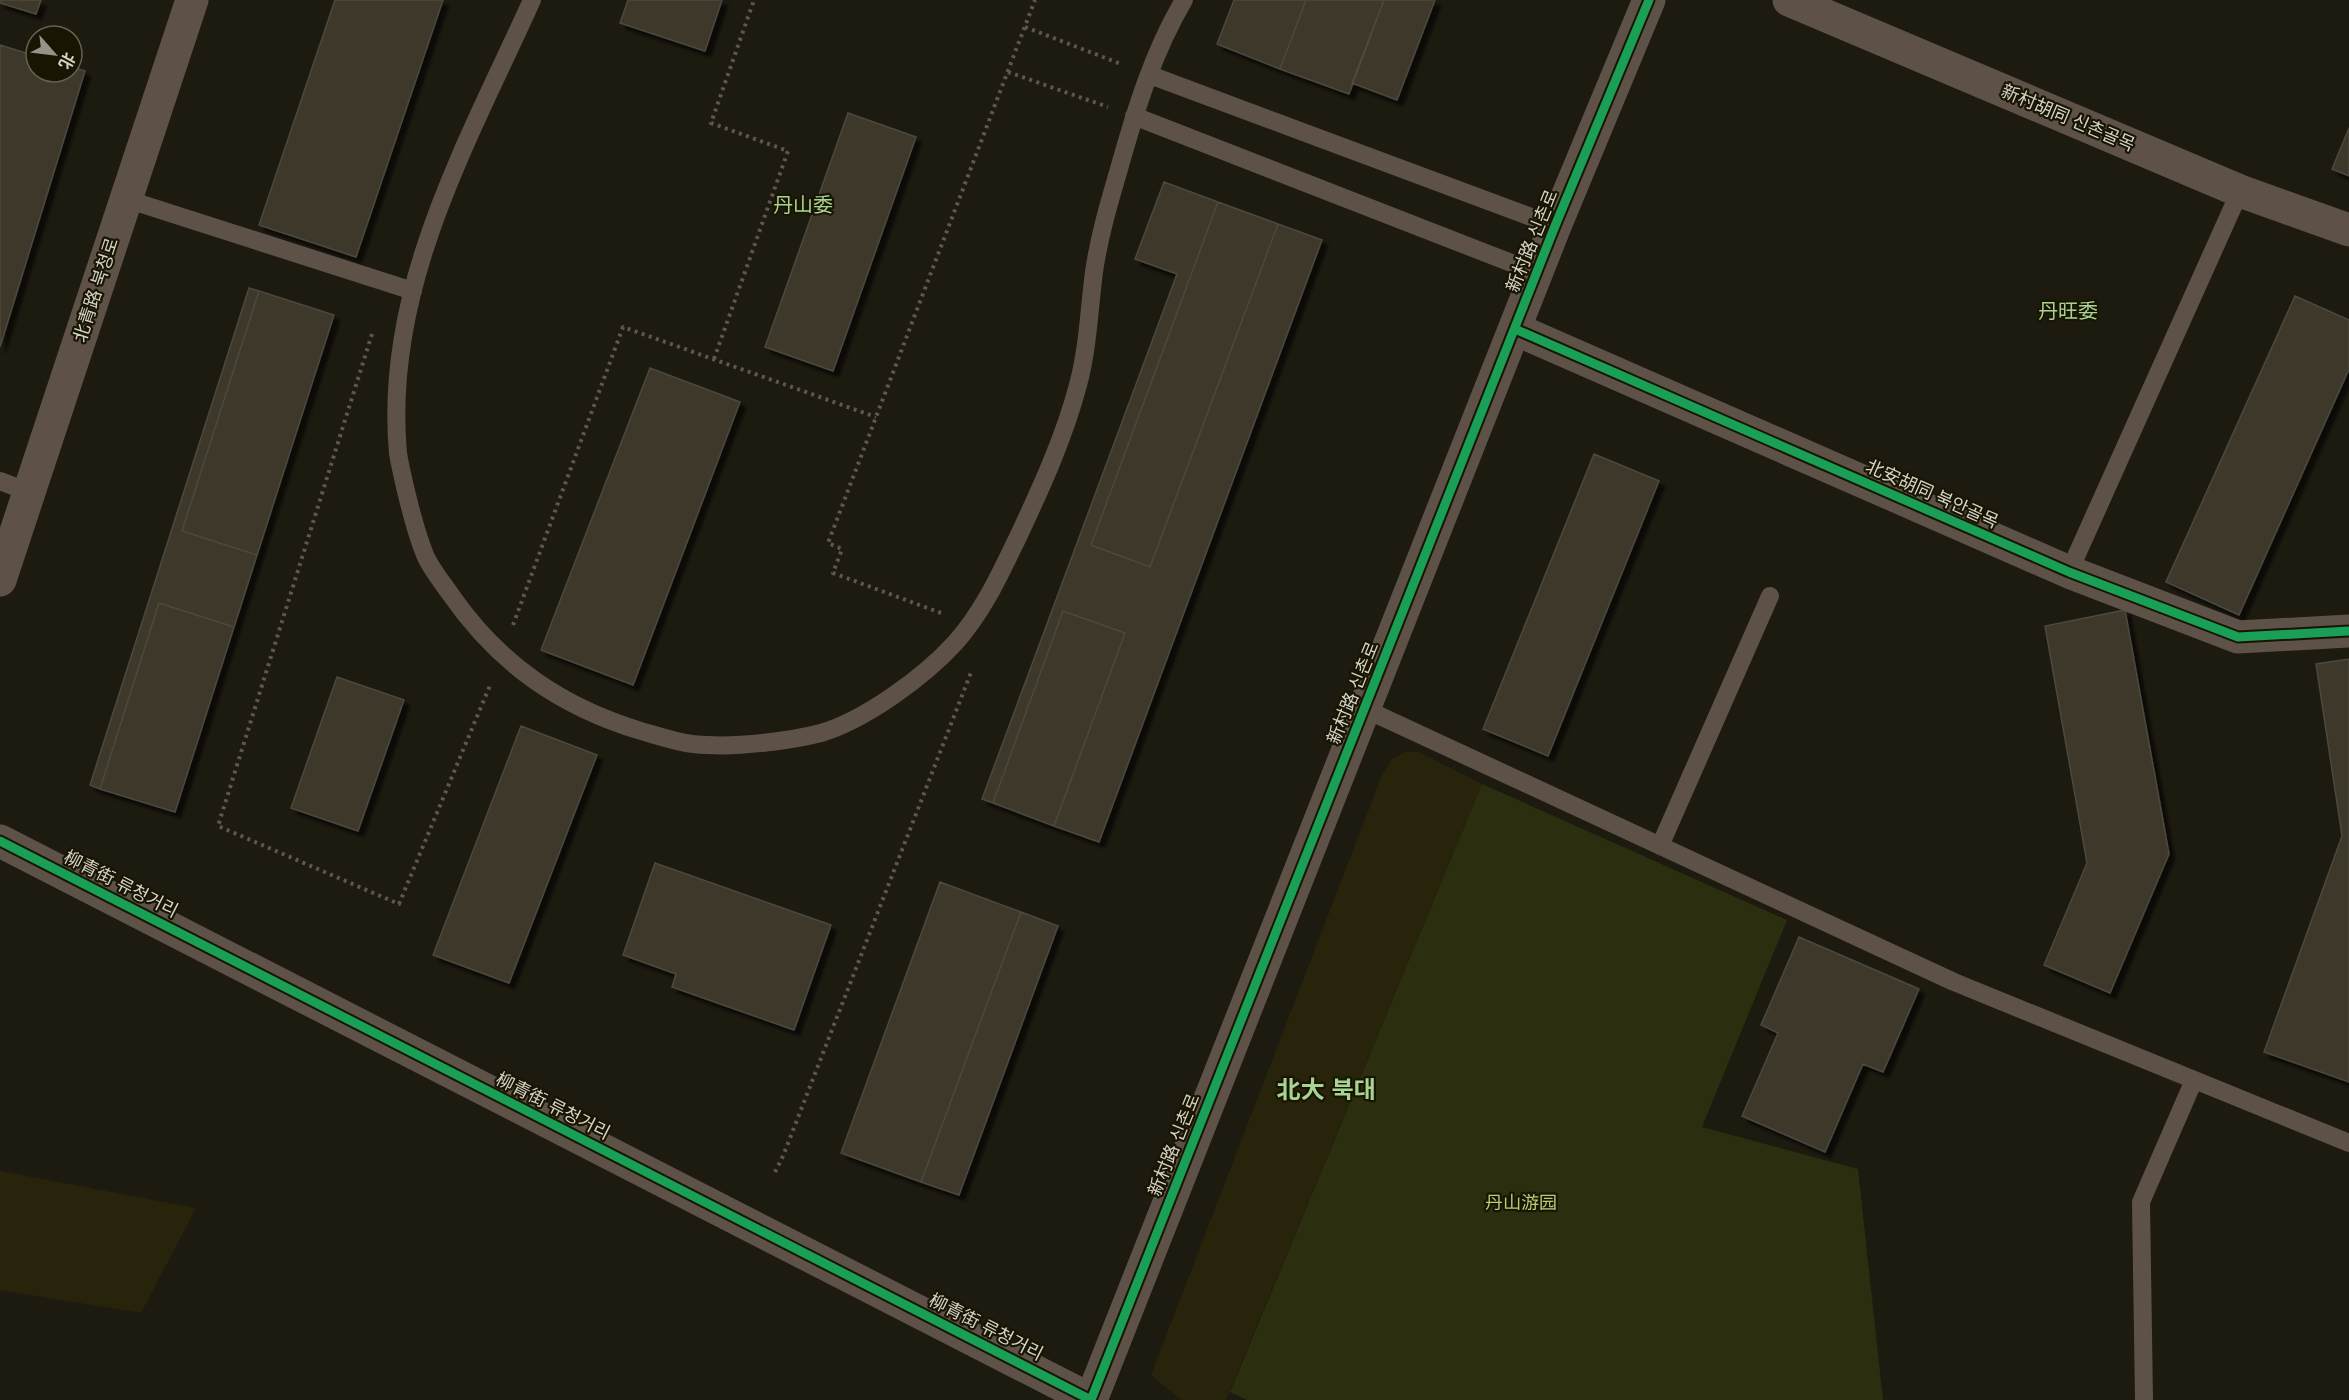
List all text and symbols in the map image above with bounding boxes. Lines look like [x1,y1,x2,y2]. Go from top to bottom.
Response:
north arrow [24,24,84,84]
text: 北 [55,49,79,72]
street label: 新村胡同 신촌골목 [1998,80,2138,156]
street label: 新村路 신촌로 [1501,187,1563,295]
district label: 丹山委 [773,193,833,217]
street label: 北青路 북청로 [69,235,123,345]
district label: 丹旺委 [2038,299,2098,323]
street label: 北安胡同 북안골목 [1862,455,2002,533]
street label: 新村路 신촌로 [1322,639,1384,747]
street label: 柳青街 류청거리 [60,846,182,922]
street label: 柳青街 류청거리 [492,1068,614,1144]
district label: 北大 북대 [1277,1075,1375,1104]
street label: 新村路 신촌로 [1143,1091,1205,1199]
park label: 丹山游园 [1485,1192,1557,1214]
street label: 柳青街 류청거리 [925,1289,1047,1365]

